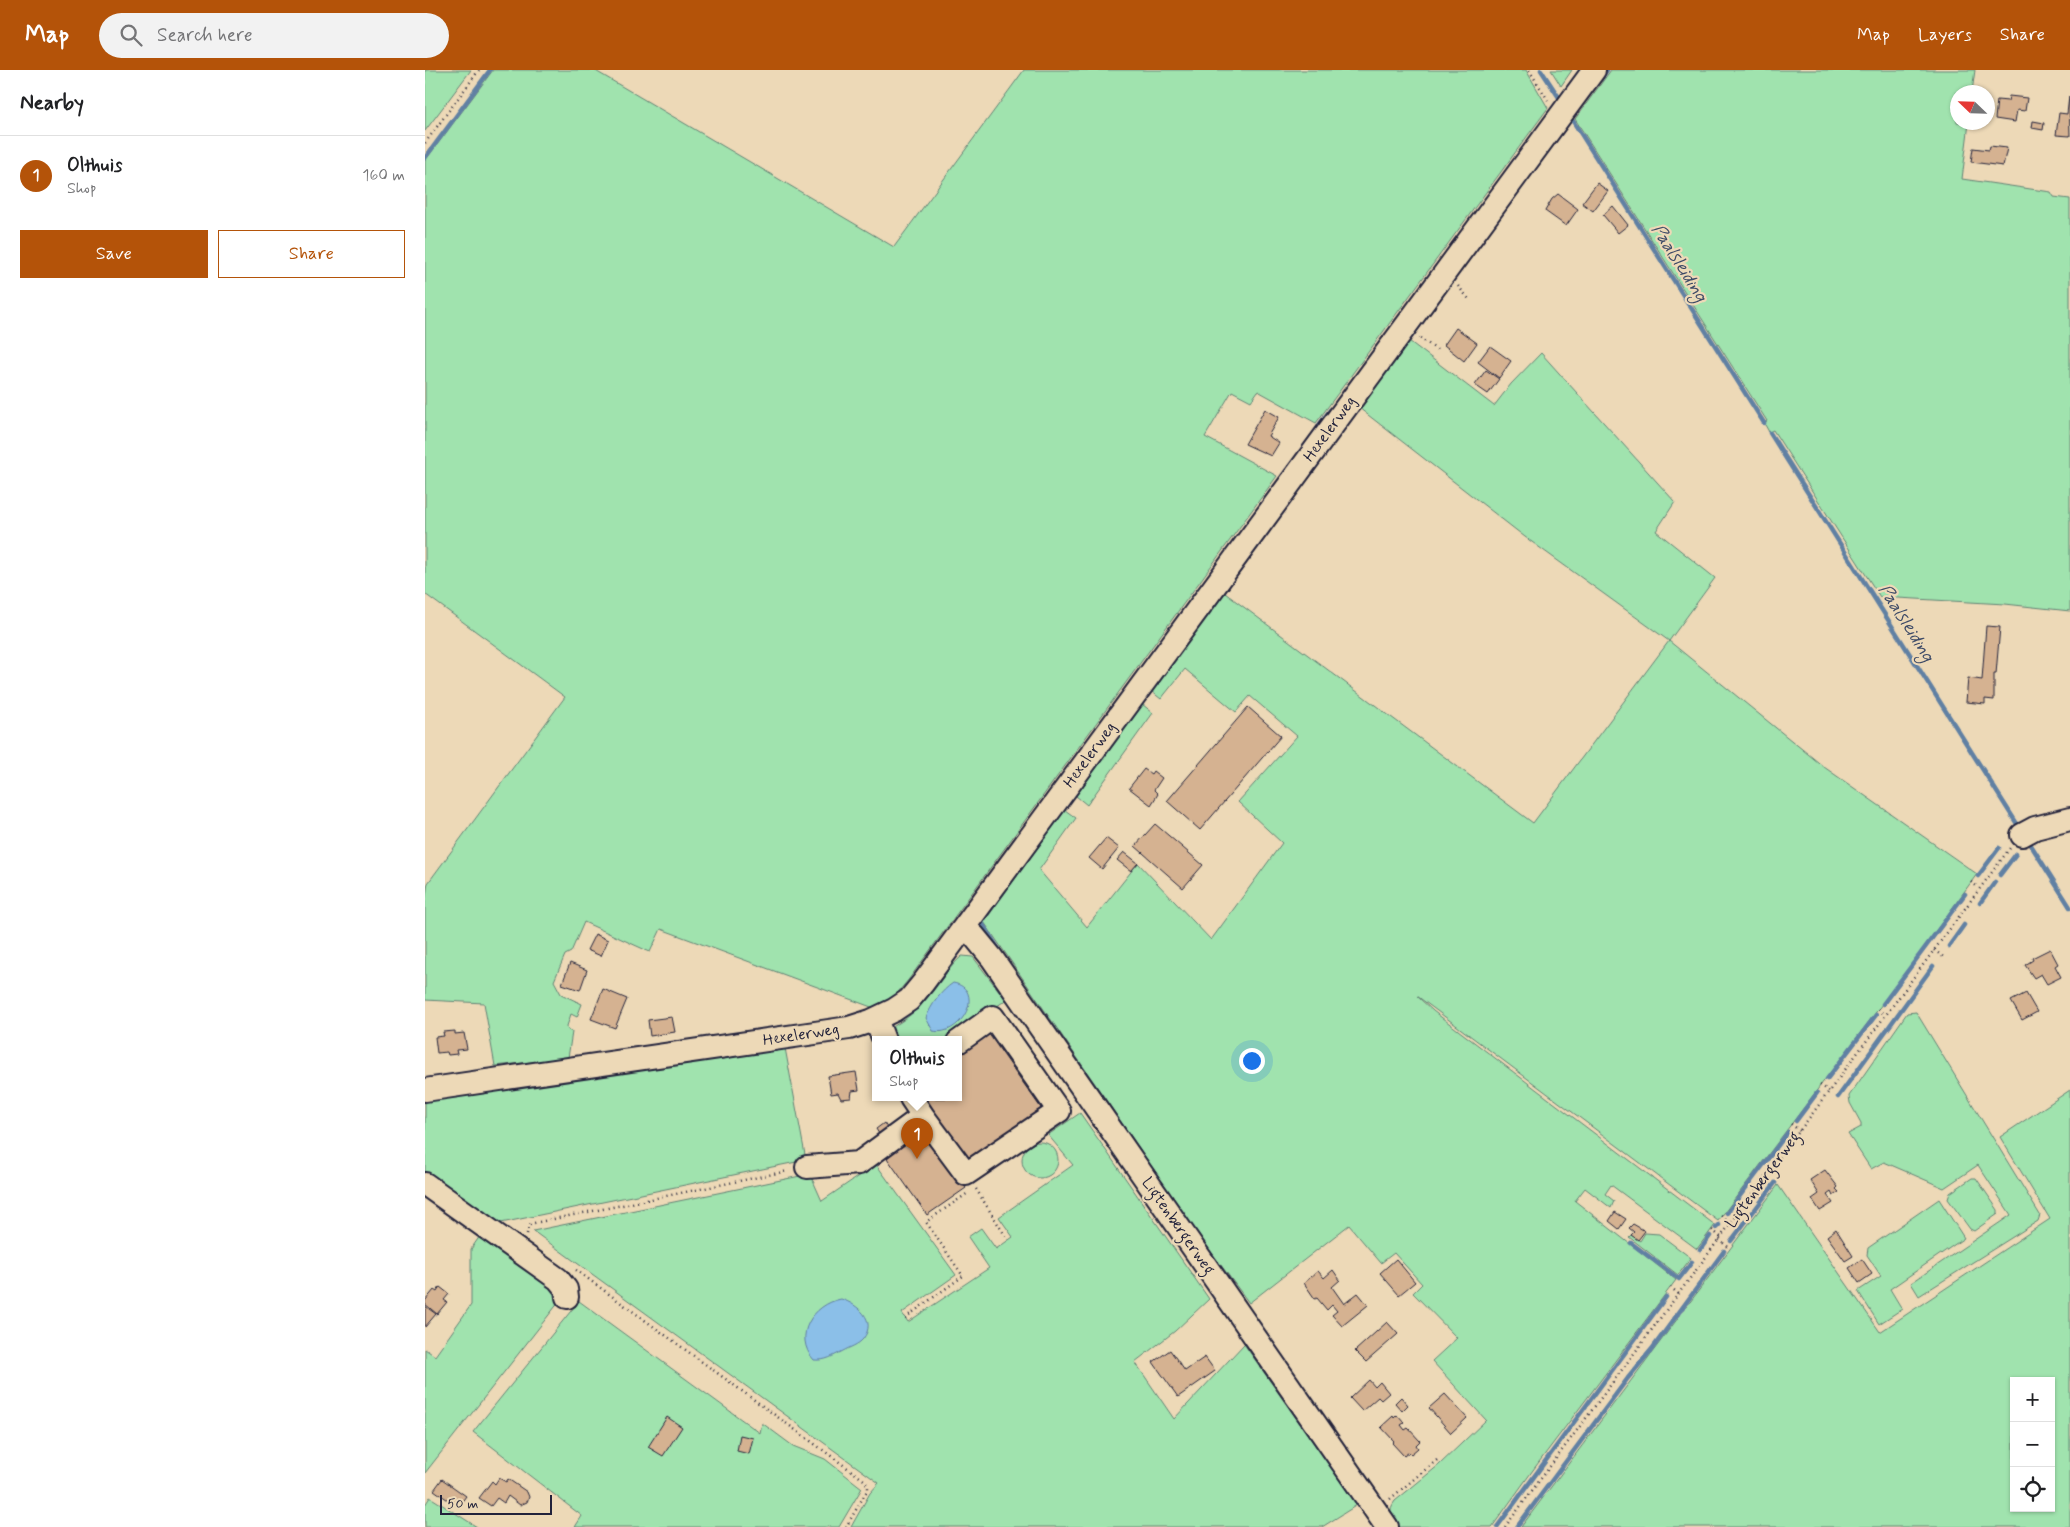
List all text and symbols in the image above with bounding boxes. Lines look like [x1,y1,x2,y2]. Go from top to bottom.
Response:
search box [99,13,449,58]
text: Map [25,20,69,51]
icon: search [117,21,145,49]
text: Search here [157,23,253,48]
text: Map [1857,23,1890,47]
text: Layers [1918,23,1972,47]
text: Share [2000,23,2045,47]
north arrow [1950,85,1995,130]
text: Nearby [20,89,84,117]
text: Olthuis [67,153,122,178]
text: 1 [32,165,40,186]
text: 160 m [362,165,405,186]
text: Shop [67,178,96,199]
water label: Paalsleiding [1644,219,1713,308]
button: Save [20,230,208,278]
button: Share [218,230,405,278]
street label: Hexelerweg [1299,392,1361,466]
water label: Paalsleiding [1871,579,1940,668]
street label: Hexelerweg [1059,718,1121,792]
street label: Hexelerweg [761,1019,841,1051]
popup [872,1036,962,1101]
text: Olthuis [889,1046,945,1071]
your location [1239,1048,1265,1074]
text: Shop [889,1071,919,1092]
pin: 1 [901,1118,933,1159]
street label: Ligtenbergerweg [1721,1127,1806,1233]
street label: Ligtenbergerweg [1136,1173,1219,1280]
map controls [2010,1377,2055,1512]
button: + [2010,1377,2055,1422]
button: − [2010,1422,2055,1467]
button: locate [2010,1467,2055,1512]
scale bar [440,1492,553,1515]
text: 50 m [447,1495,478,1513]

